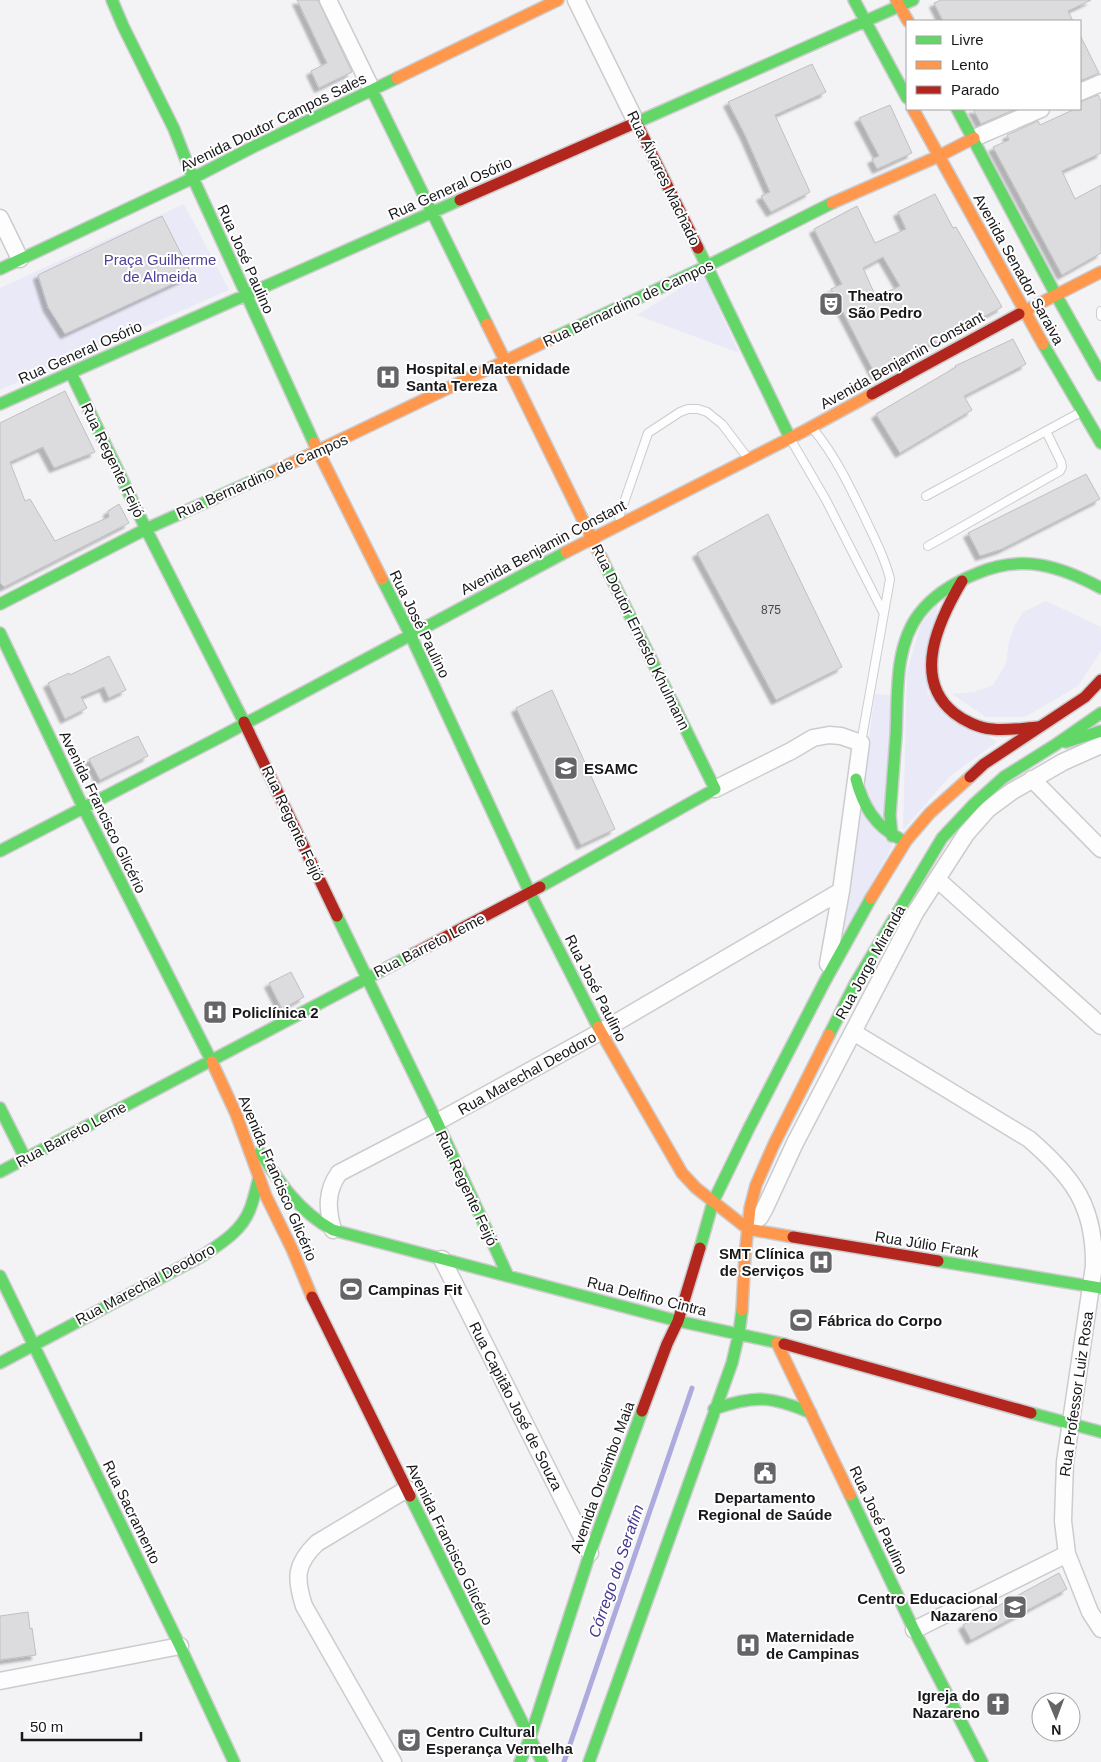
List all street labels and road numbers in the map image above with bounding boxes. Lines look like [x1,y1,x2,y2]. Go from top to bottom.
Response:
street label: Avenida Doutor Campos Sales [177,69,369,175]
street label: Rua Álvares Machado [624,108,704,248]
street label: Rua General Osório [386,153,514,223]
street label: Avenida Senador Saraiva [970,191,1068,348]
street label: Rua José Paulino [214,202,278,316]
street label: Rua Bernardino de Campos [540,256,716,350]
street label: Avenida Benjamin Constant [817,307,988,412]
street label: Rua General Osório [16,317,144,387]
street label: Rua Regente Feijó [78,400,148,520]
street label: Rua Bernardino de Campos [174,430,350,522]
street label: Avenida Benjamin Constant [457,496,629,598]
street label: Rua Doutor Ernesto Khulmann [589,541,693,733]
street label: Rua José Paulino [387,567,453,681]
street label: Avenida Francisco Glicério [56,728,150,896]
street label: Rua Regente Feijó [259,763,327,883]
street label: Rua Jorge Miranda [832,902,909,1022]
street label: Rua Barreto Leme [371,910,487,980]
street label: Rua José Paulino [562,932,630,1044]
street label: Rua Marechal Deodoro [455,1028,599,1118]
street label: Avenida Francisco Glicério [235,1093,321,1263]
street label: Rua Barreto Leme [13,1098,129,1170]
street label: Rua Regente Feijó [433,1128,501,1248]
street label: Rua Júlio Frank [874,1227,981,1261]
street label: Rua Marechal Deodoro [73,1240,217,1328]
street label: Rua Delfino Cintra [585,1273,709,1319]
street label: Rua Professor Luiz Rosa [1056,1310,1096,1478]
street label: Rua Capitão José de Souza [466,1319,566,1494]
street label: Avenida Orosimbo Maia [567,1398,638,1555]
street label: Rua Sacramento [100,1458,164,1566]
street label: Avenida Francisco Glicério [403,1460,497,1628]
street label: Rua José Paulino [846,1463,912,1577]

